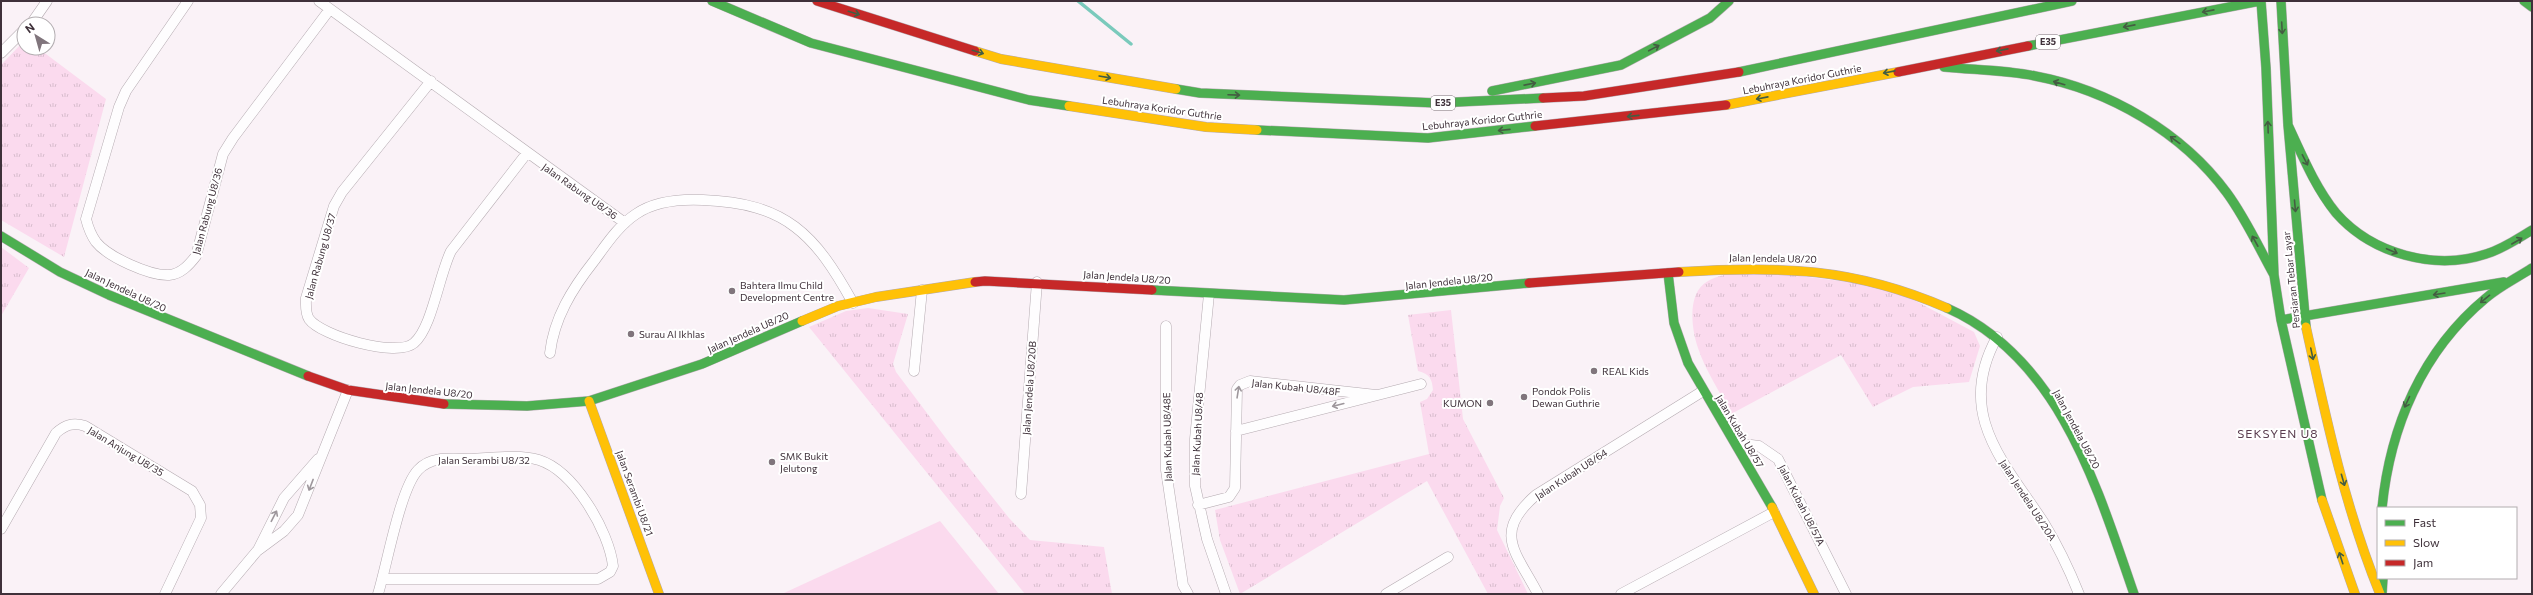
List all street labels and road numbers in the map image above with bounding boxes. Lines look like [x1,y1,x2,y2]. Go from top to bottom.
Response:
road number: E35 [2036,35,2060,49]
street label: Lebuhraya Koridor Guthrie [1742,62,1862,96]
street label: Lebuhraya Koridor Guthrie [1101,94,1223,122]
road number: E35 [1431,96,1455,110]
street label: Lebuhraya Koridor Guthrie [1421,108,1543,132]
street label: Jalan Rabung U8/36 [540,160,620,222]
street label: Jalan Rabung U8/36 [190,166,224,256]
street label: Jalan Rabung U8/37 [302,212,338,300]
street label: Persiaran Tebar Layar [2280,231,2302,329]
street label: Jalan Jendela U8/20 [1729,251,1817,265]
street label: Jalan Jendela U8/20 [84,266,168,314]
street label: Jalan Jendela U8/20 [1083,268,1171,286]
street label: Jalan Jendela U8/20 [1405,270,1493,292]
street label: Jalan Jendela U8/20 [705,309,791,355]
street label: Jalan Jendela U8/20B [1020,340,1038,435]
street label: Jalan Kubah U8/48F [1251,376,1341,398]
street label: Jalan Jendela U8/20 [385,379,473,401]
street label: Jalan Jendela U8/20 [2051,387,2103,471]
street label: Jalan Kubah U8/48E [1160,392,1174,482]
street label: Jalan Kubah U8/48 [1189,392,1205,476]
street label: Jalan Kubah U8/57 [1713,392,1767,470]
street label: Jalan Anjung U8/35 [86,424,166,479]
street label: Jalan Kubah U8/64 [1533,446,1609,502]
street label: Jalan Serambi U8/21 [614,448,656,538]
street label: Jalan Serambi U8/32 [438,454,530,466]
street label: Jalan Jendela U8/20A [1997,457,2059,543]
street label: Jalan Kubah U8/57A [1776,463,1828,548]

